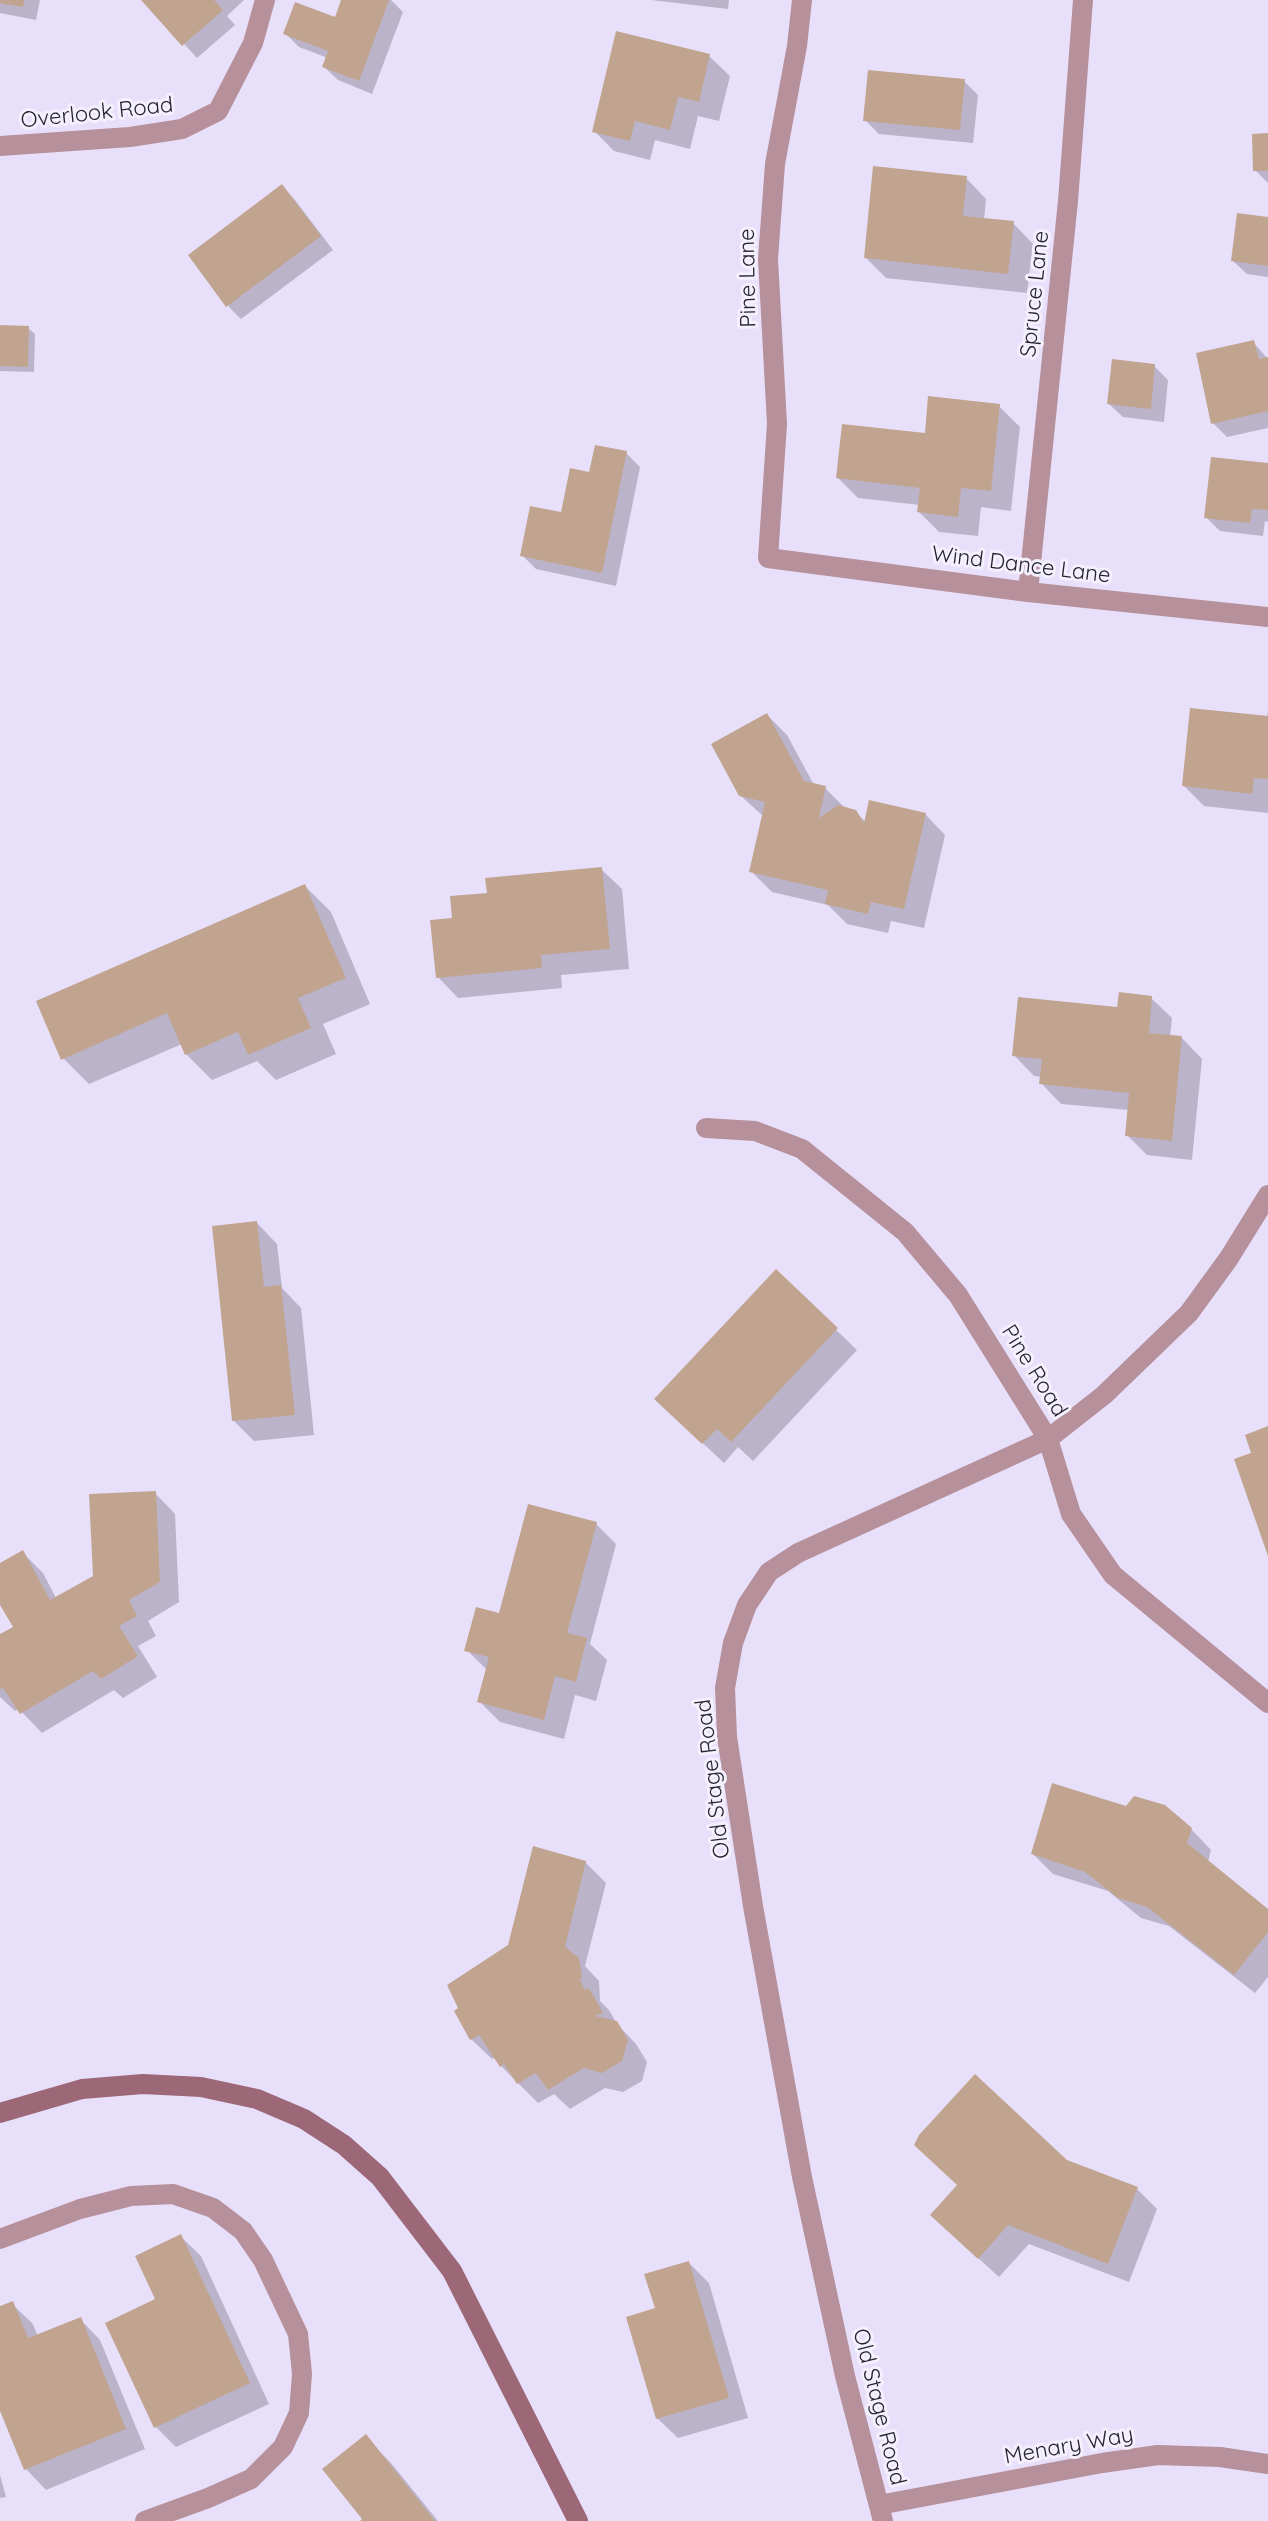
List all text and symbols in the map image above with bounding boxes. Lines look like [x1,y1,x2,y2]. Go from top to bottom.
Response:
street label: Overlook Road [20,92,174,134]
street label: Pine Lane [734,228,762,328]
street label: Spruce Lane [1015,230,1055,358]
street label: Wind Dance Lane [930,541,1112,589]
street label: Pine Road [995,1320,1073,1422]
street label: Old Stage Road [690,1698,736,1860]
street label: Old Stage Road [847,2326,911,2488]
street label: Menary Way [1002,2422,1136,2470]

